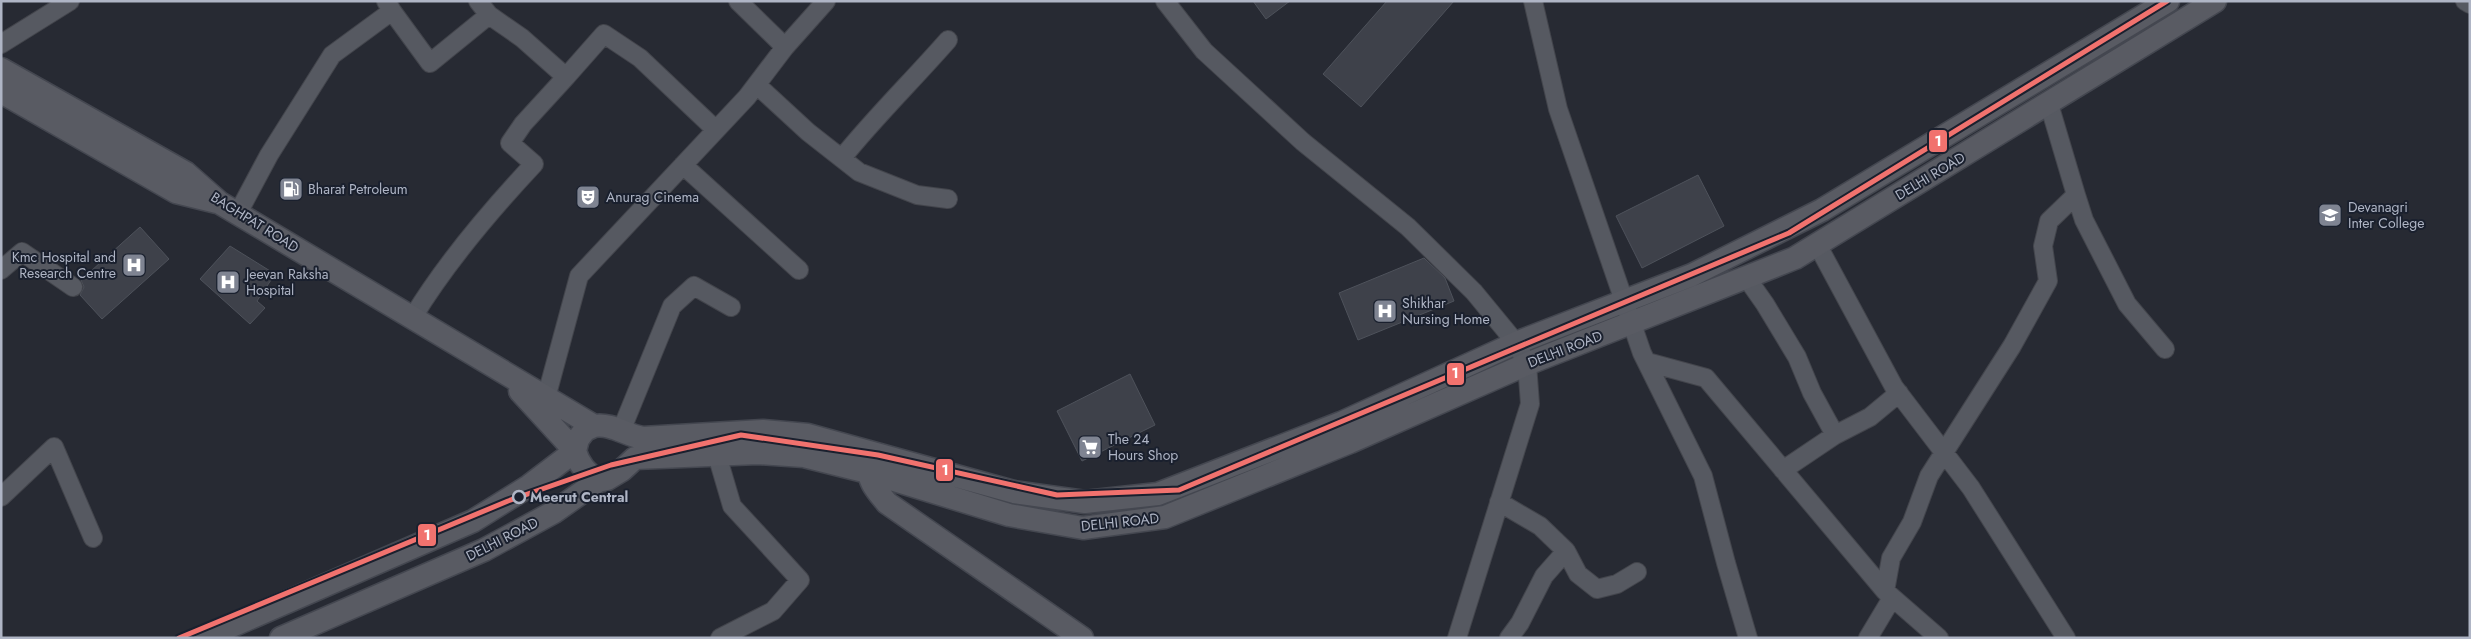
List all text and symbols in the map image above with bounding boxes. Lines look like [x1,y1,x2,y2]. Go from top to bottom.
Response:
line badge: 1 [1928,129,1948,153]
text: 1 [1934,131,1942,151]
street label: DELHI ROAD [1891,147,1969,205]
fuel station icon: Bharat Petroleum [278,176,304,202]
place label: Bharat Petroleum [308,179,408,199]
theatre icon: Anurag Cinema [575,184,601,210]
street label: BAGHPAT ROAD [207,187,303,257]
place label: Anurag Cinema [606,187,699,207]
place label: Devanagri Inter College [2348,197,2424,233]
school or university icon: Devanagri Inter College [2317,202,2343,228]
place label: Kmc Hospital and Research Centre [12,247,116,283]
hospital icon: Kmc Hospital and Research Centre [121,252,147,278]
place label: Jeevan Raksha Hospital [244,264,328,300]
hospital icon: Jeevan Raksha Hospital [215,269,241,295]
place label: Shikhar Nursing Home [1402,293,1490,329]
hospital icon: Shikhar Nursing Home [1372,298,1398,324]
street label: DELHI ROAD [1525,326,1605,372]
line badge: 1 [1446,362,1465,386]
text: 1 [1451,363,1459,383]
place label: The 24 Hours Shop [1108,429,1178,465]
supermarket icon: The 24 Hours Shop [1077,434,1103,460]
line badge: 1 [935,458,954,482]
text: 1 [941,460,949,480]
place label: Meerut Central [530,487,628,507]
marker: Meerut Central [512,490,526,504]
street label: DELHI ROAD [1080,508,1160,536]
street label: DELHI ROAD [463,512,541,566]
line badge: 1 [417,523,437,547]
text: 1 [423,525,431,545]

